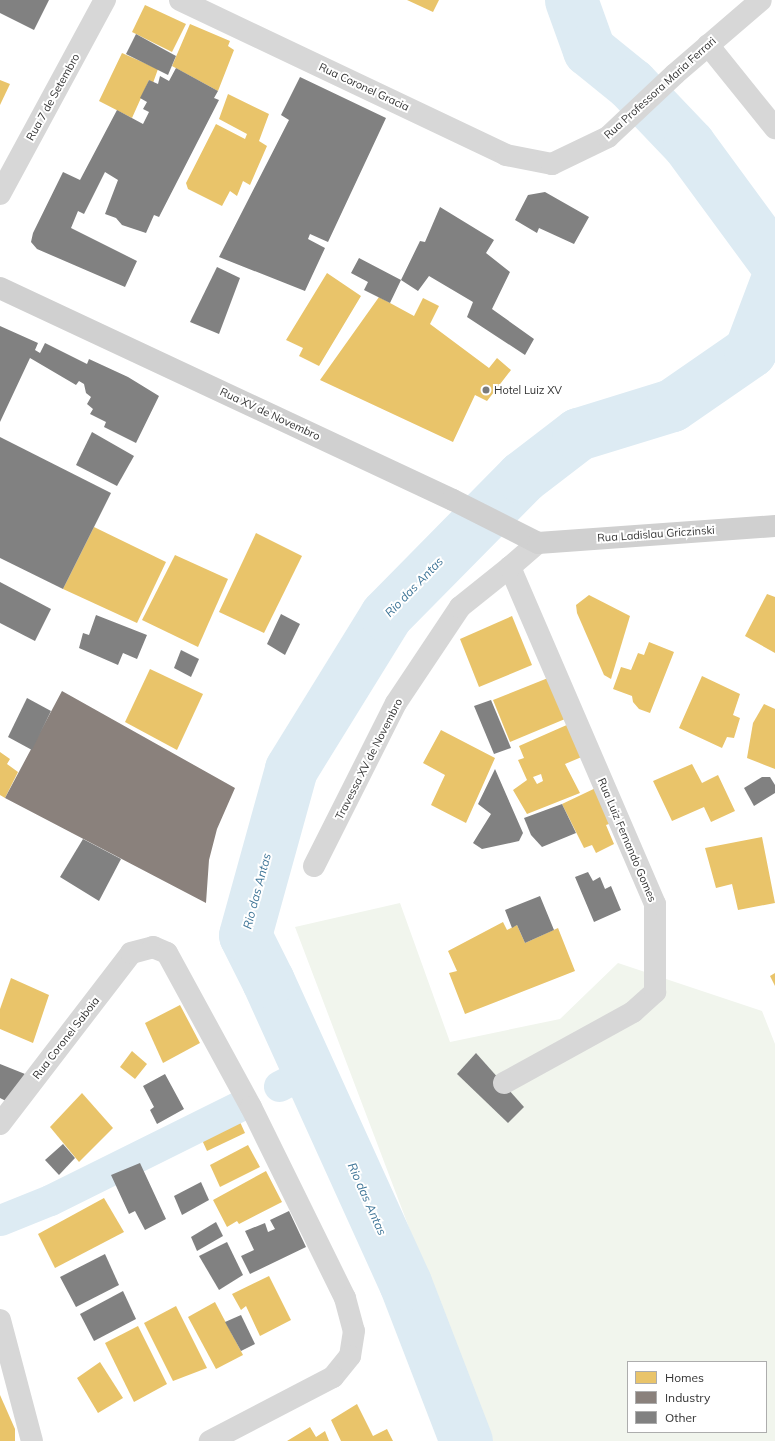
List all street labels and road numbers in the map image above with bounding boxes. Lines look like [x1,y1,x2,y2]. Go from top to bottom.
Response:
street label: Rua Professora Maria Ferrari [601,34,719,142]
street label: Rua 7 de Setembro [24,51,82,143]
street label: Rua Coronel Gracia [317,60,411,114]
street label: Rua XV de Novembro [218,385,322,443]
street label: Rua Ladislau Griczinski [597,523,715,545]
street label: Travessa XV de Novembro [333,696,405,822]
street label: Rua Luiz Fernando Gomes [595,776,659,904]
street label: Rua Coronel Saboia [30,994,102,1082]

